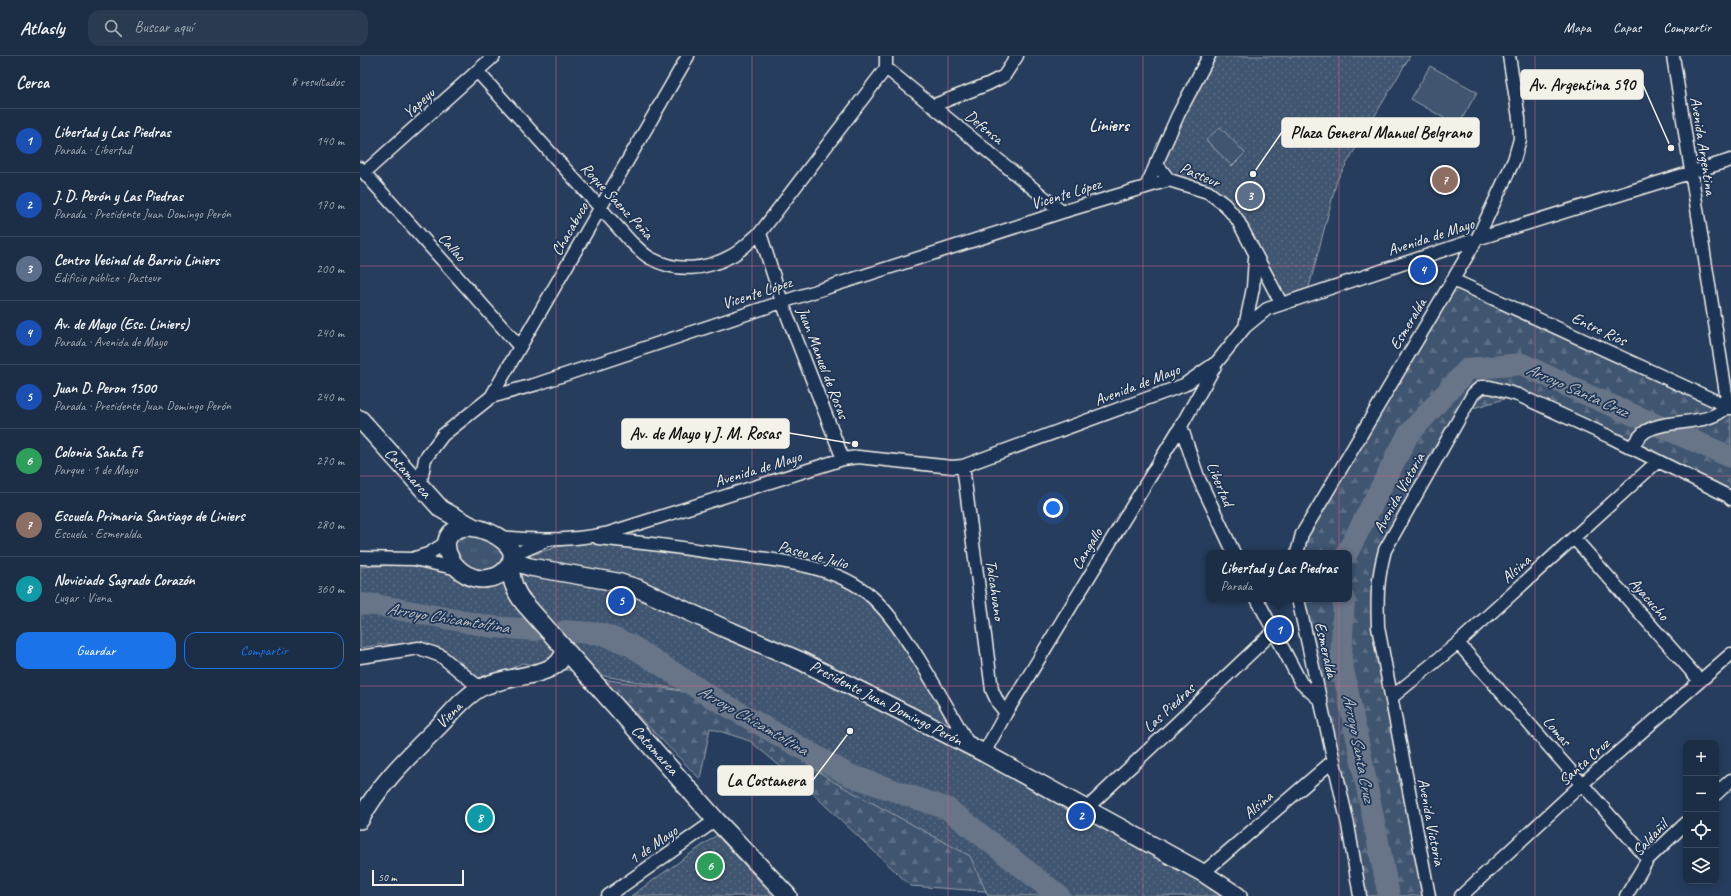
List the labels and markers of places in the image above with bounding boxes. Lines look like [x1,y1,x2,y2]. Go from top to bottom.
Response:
callout: Av. Argentina 590 [1521,70,1643,99]
callout: Plaza General Manuel Belgrano [1282,118,1479,147]
pin: 7 [1432,165,1458,195]
pin: 3 [1237,181,1263,211]
pin: 4 [1410,255,1436,285]
callout: Av. de Mayo y J. M. Rosas [622,419,789,448]
pin: 5 [608,586,634,616]
pin: 1 [1266,615,1292,645]
callout: La Costanera [718,766,813,795]
pin: 2 [1068,801,1094,831]
pin: 8 [467,803,493,833]
pin: 6 [697,851,723,881]

